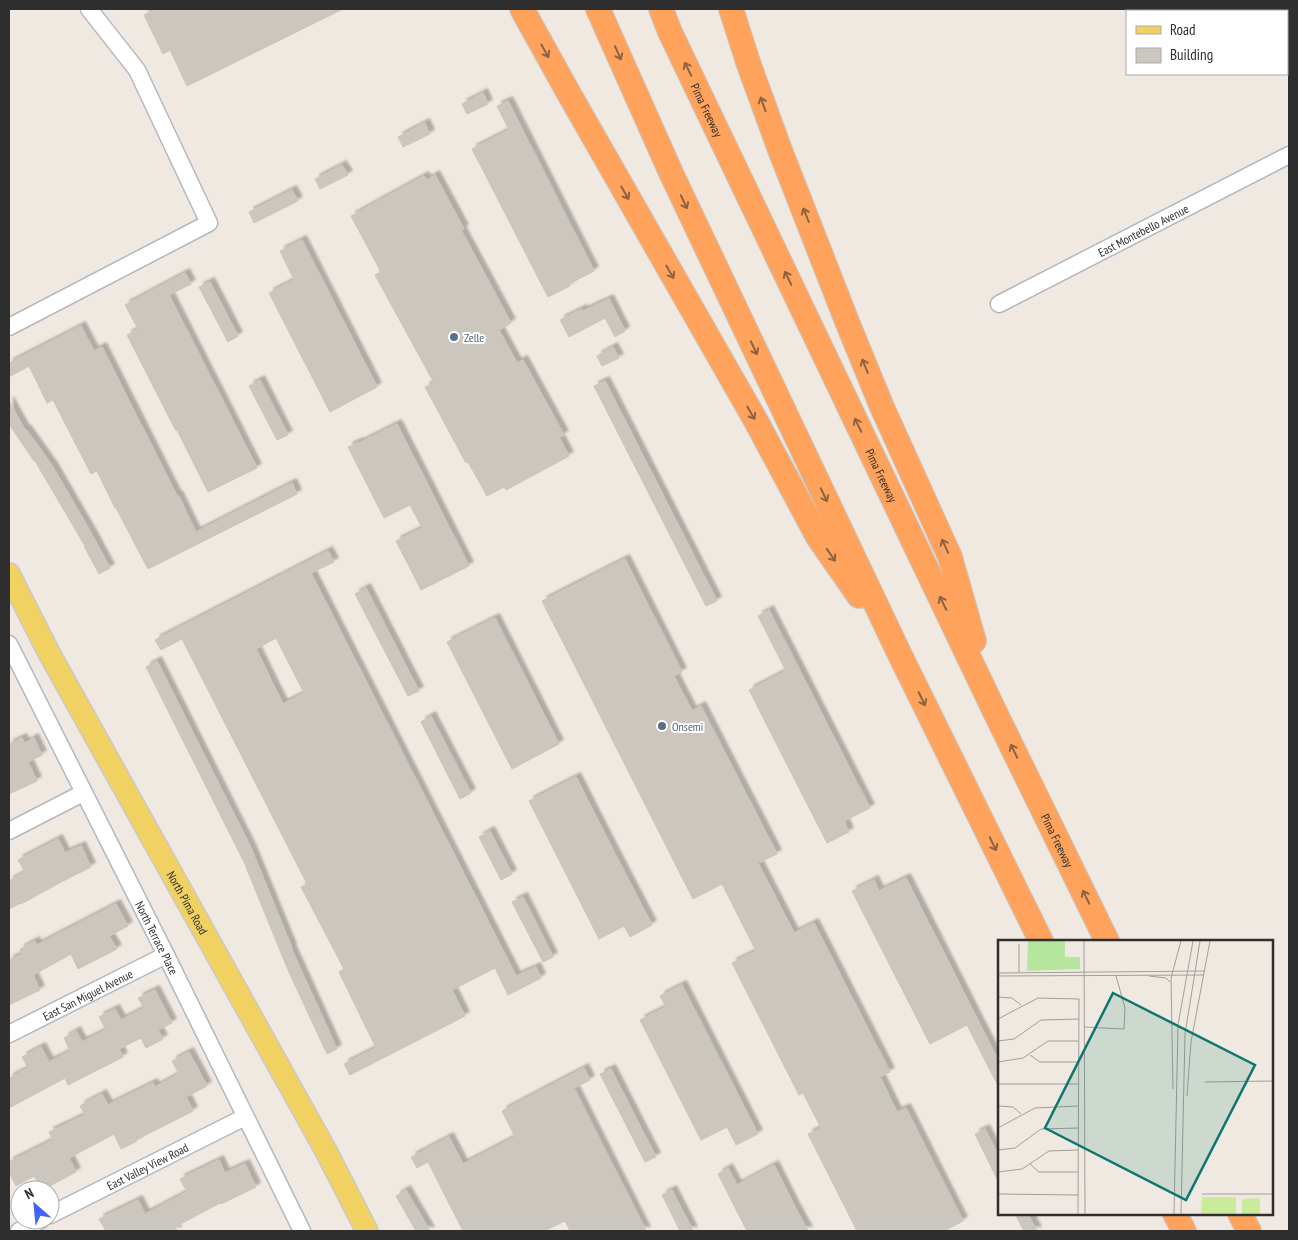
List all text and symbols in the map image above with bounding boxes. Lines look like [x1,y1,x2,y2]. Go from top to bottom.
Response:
legend [1126,10,1288,75]
text: Road [1170,20,1196,39]
one-way arrow [540,44,550,59]
one-way arrow [613,45,623,60]
text: Building [1170,45,1213,64]
one-way arrow [682,61,692,76]
street label: Pima Freeway [688,81,727,140]
one-way arrow [758,97,767,113]
one-way arrow [621,185,631,200]
one-way arrow [680,194,690,209]
street label: East Montebello Avenue [1095,200,1191,259]
one-way arrow [800,207,809,222]
one-way arrow [666,265,676,279]
one-way arrow [783,271,792,286]
place label: Zelle [464,330,484,345]
marker: Zelle [448,331,460,343]
one-way arrow [750,340,759,355]
one-way arrow [860,359,869,374]
one-way arrow [746,406,756,421]
one-way arrow [853,418,862,433]
street label: Pima Freeway [863,446,901,505]
one-way arrow [820,487,829,502]
one-way arrow [940,539,949,554]
one-way arrow [826,547,836,561]
one-way arrow [938,596,947,611]
one-way arrow [917,691,927,706]
place label: Onsemi [672,719,703,734]
marker: Onsemi [656,720,668,732]
one-way arrow [1009,744,1019,759]
street label: Pima Freeway [1038,811,1077,870]
one-way arrow [989,836,998,851]
street label: North Pima Road [164,868,211,937]
one-way arrow [1081,890,1091,905]
street label: North Terrace Place [132,898,182,977]
inset map [998,940,1273,1215]
street label: East San Miguel Avenue [40,966,135,1023]
street label: East Valley View Road [104,1139,191,1193]
north arrow [10,1180,60,1230]
text: N [22,1184,37,1203]

